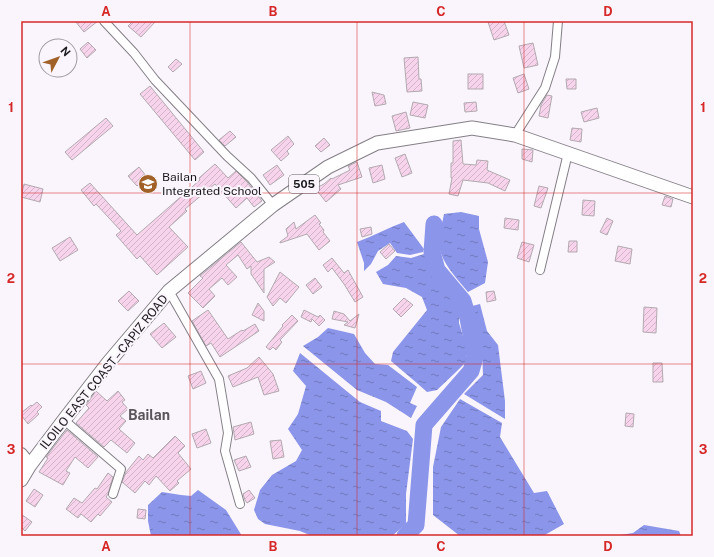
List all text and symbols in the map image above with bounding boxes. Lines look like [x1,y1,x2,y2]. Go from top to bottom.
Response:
text: A [101,4,111,19]
text: B [269,4,278,19]
text: C [436,4,446,19]
text: D [603,4,613,19]
north arrow [38,38,78,78]
text: N [58,44,73,59]
text: 1 [8,100,14,115]
text: 1 [700,100,706,115]
place label: Bailan Integrated School [162,170,262,198]
school or university icon: Bailan Integrated School [137,173,159,195]
road number: 505 [289,175,319,193]
text: 2 [7,271,15,286]
text: 2 [699,271,707,286]
street label: ILOILO EAST COAST – CAPIZ ROAD [37,292,171,452]
district label: Bailan [128,407,170,423]
text: 3 [7,442,16,457]
text: 3 [699,442,708,457]
text: A [101,539,111,554]
text: B [269,539,278,554]
text: C [436,539,446,554]
text: D [603,539,613,554]

